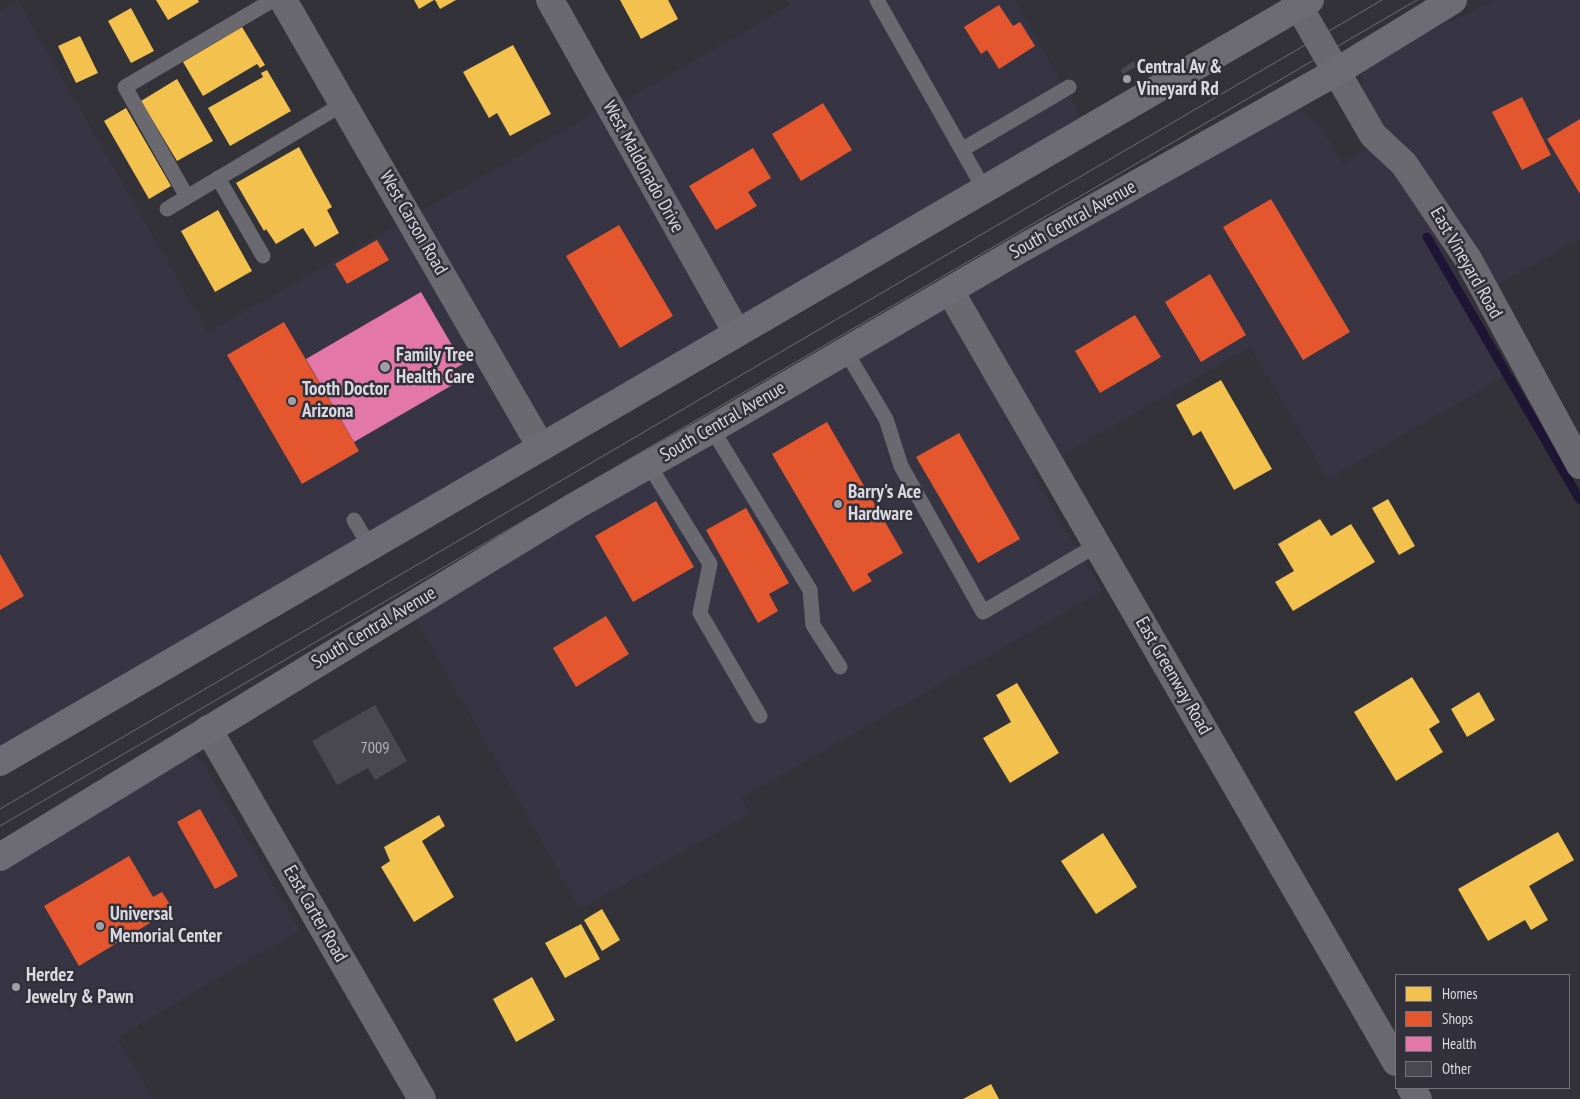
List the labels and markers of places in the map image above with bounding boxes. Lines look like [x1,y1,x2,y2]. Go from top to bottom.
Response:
place label: Central Av & Vineyard Rd [1137,57,1222,101]
marker: Central Av & Vineyard Rd [1121,73,1133,85]
place label: Family Tree Health Care [396,345,475,389]
marker: Family Tree Health Care [378,360,392,374]
place label: Tooth Doctor Arizona [302,379,389,423]
marker: Tooth Doctor Arizona [286,395,298,407]
place label: Barry's Ace Hardware [848,482,921,526]
marker: Barry's Ace Hardware [832,498,844,510]
place label: Universal Memorial Center [110,904,222,948]
marker: Universal Memorial Center [94,920,106,932]
place label: Herdez Jewelry & Pawn [26,965,134,1009]
marker: Herdez Jewelry & Pawn [10,981,22,993]

